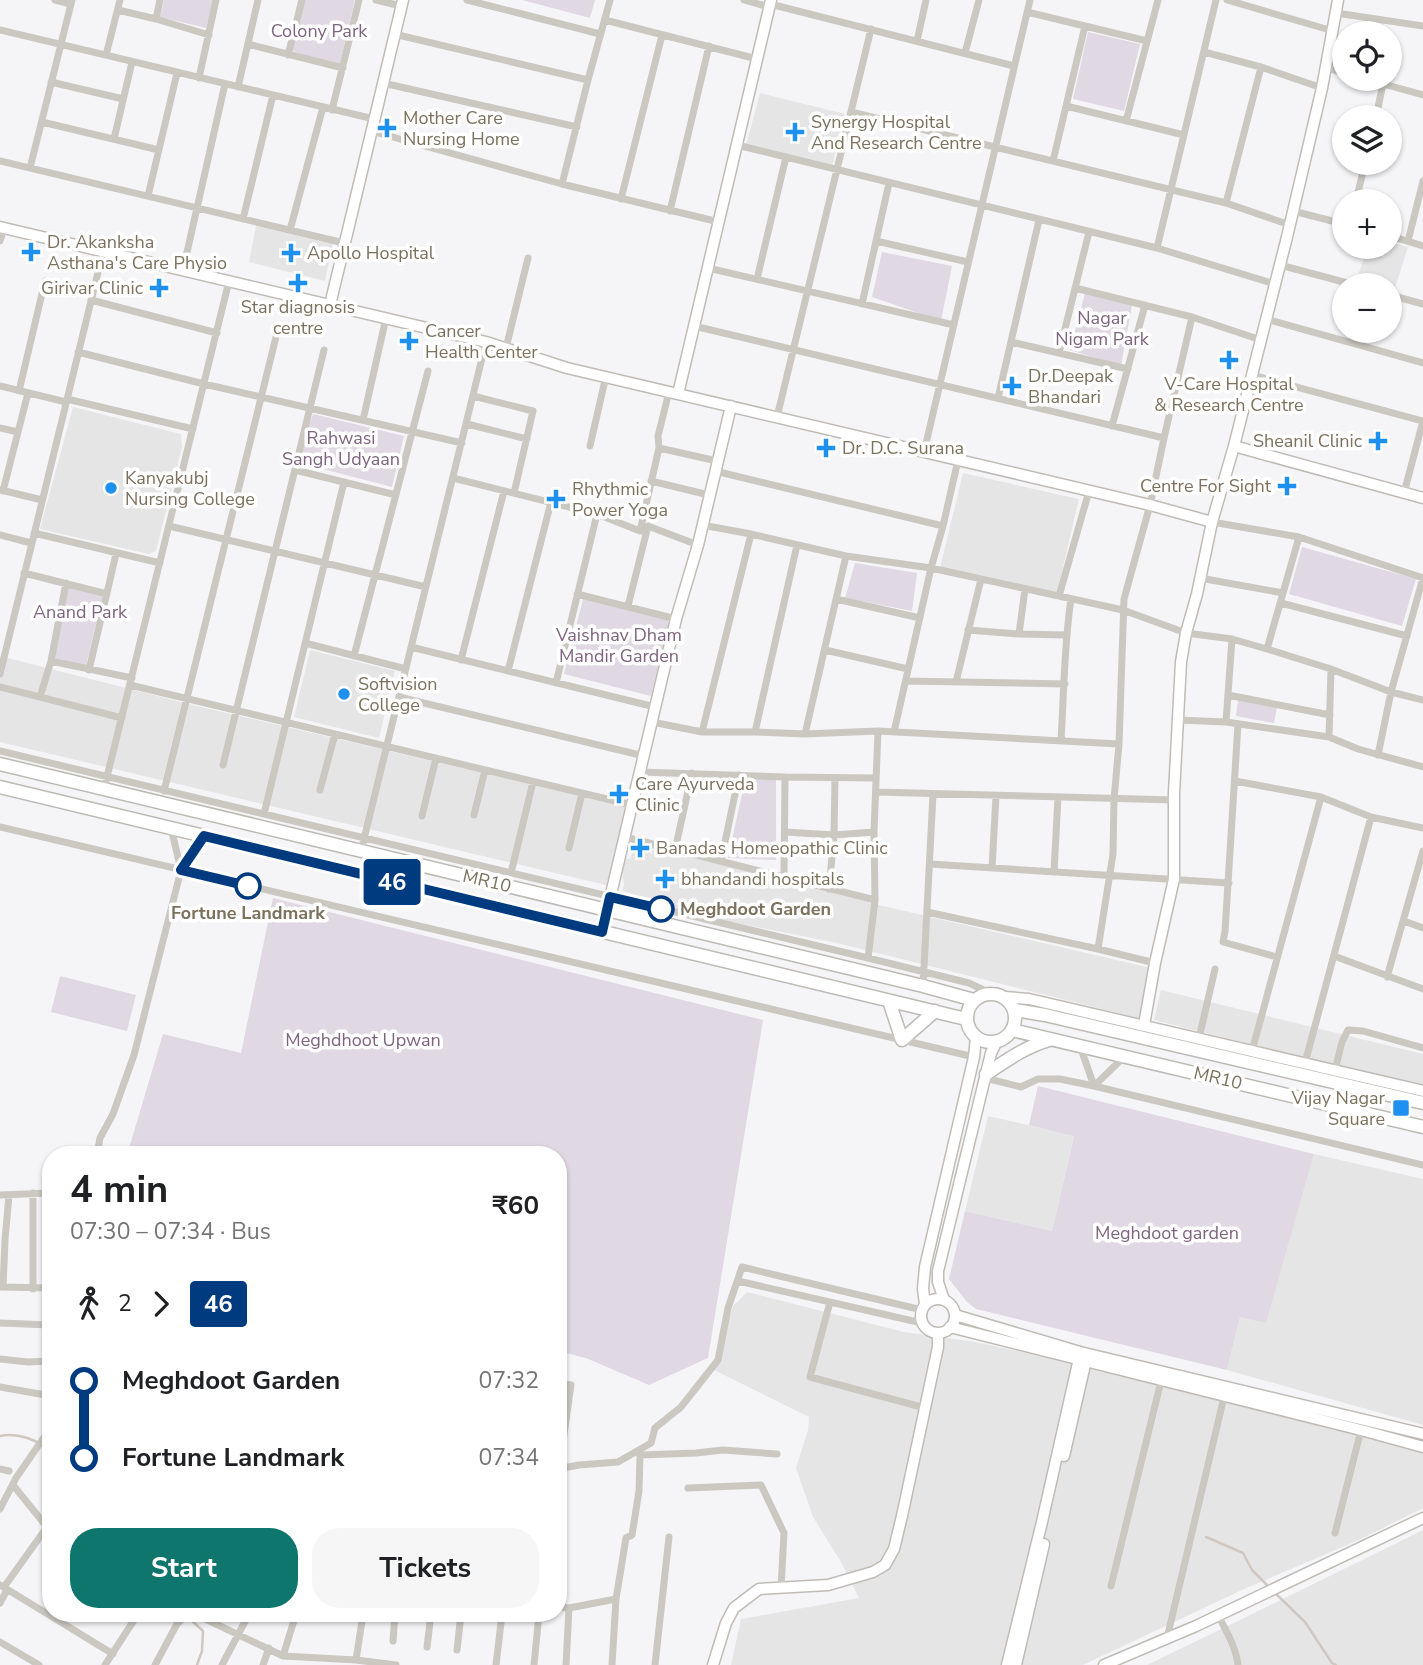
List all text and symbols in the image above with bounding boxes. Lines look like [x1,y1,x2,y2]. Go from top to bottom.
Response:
park label: Colony Park [271,19,368,43]
map controls [1332,21,1402,343]
button: locate [1332,21,1402,91]
button: layers [1332,105,1402,175]
place label: Mother Care Nursing Home [403,106,520,151]
place label: Synergy Hospital And Research Centre [811,110,982,155]
marker: Mother Care Nursing Home [377,118,397,138]
marker: Synergy Hospital And Research Centre [785,122,805,142]
button: + [1332,189,1402,259]
place label: Dr. Akanksha Asthana's Care Physio [47,230,227,275]
place label: Apollo Hospital [307,241,435,265]
marker: Dr. Akanksha Asthana's Care Physio [21,242,41,262]
marker: Apollo Hospital [281,243,301,263]
marker: Star diagnosis centre [288,273,308,293]
button: − [1332,273,1402,343]
place label: Girivar Clinic [41,276,143,300]
marker: Girivar Clinic [149,278,169,298]
place label: Star diagnosis centre [241,295,355,340]
park label: Nagar Nigam Park [1055,306,1150,351]
place label: Cancer Health Center [425,319,538,364]
marker: Cancer Health Center [399,331,419,351]
marker: V-Care Hospital & Research Centre [1219,350,1239,370]
place label: Dr.Deepak Bhandari [1028,364,1114,409]
place label: V-Care Hospital & Research Centre [1154,372,1304,417]
marker: Dr.Deepak Bhandari [1002,376,1022,396]
park label: Rahwasi Sangh Udyaan [282,426,400,471]
place label: Sheanil Clinic [1253,429,1362,453]
marker: Sheanil Clinic [1368,431,1388,451]
place label: Dr. D.C. Surana [842,436,964,460]
marker: Dr. D.C. Surana [816,438,836,458]
place label: Kanyakubj Nursing College [125,466,255,511]
place label: Centre For Sight [1140,474,1272,498]
marker: Centre For Sight [1277,476,1297,496]
place label: Rhythmic Power Yoga [572,477,668,522]
marker: Kanyakubj Nursing College [103,480,119,496]
marker: Rhythmic Power Yoga [546,489,566,509]
park label: Anand Park [33,600,128,624]
park label: Vaishnav Dham Mandir Garden [555,623,682,668]
place label: Softvision College [358,672,437,717]
marker: Softvision College [336,686,352,702]
place label: Care Ayurveda Clinic [635,772,755,817]
marker: Care Ayurveda Clinic [609,784,629,804]
place label: Banadas Homeopathic Clinic [656,836,888,860]
marker: Banadas Homeopathic Clinic [630,838,650,858]
line badge: 46 [360,859,424,905]
street label: MR10 [460,864,514,898]
text: 46 [378,866,406,898]
place label: bhandandi hospitals [681,867,844,891]
marker: bhandandi hospitals [655,869,675,889]
marker: Fortune Landmark [235,873,261,899]
marker: Meghdoot Garden [648,896,674,922]
place label: Meghdoot Garden [680,897,831,921]
place label: Fortune Landmark [171,901,325,925]
park label: Meghdhoot Upwan [285,1028,441,1052]
street label: MR10 [1191,1061,1245,1095]
place label: Vijay Nagar Square [1290,1086,1386,1131]
marker: Vijay Nagar Square [1391,1098,1411,1118]
text: 4 min [70,1164,168,1215]
text: ₹60 [492,1188,539,1223]
text: 07:30 – 07:34 · Bus [70,1216,271,1247]
park label: Meghdoot garden [1095,1221,1239,1245]
icon: walk [70,1285,108,1323]
icon: forward [142,1285,180,1323]
text: 2 [118,1288,132,1319]
text: 46 [204,1288,233,1320]
text: Meghdoot Garden [122,1363,340,1398]
text: 07:32 [479,1365,539,1396]
text: Fortune Landmark [122,1440,344,1475]
text: 07:34 [479,1442,539,1473]
button: Start [70,1528,298,1608]
button: Tickets [312,1528,539,1608]

